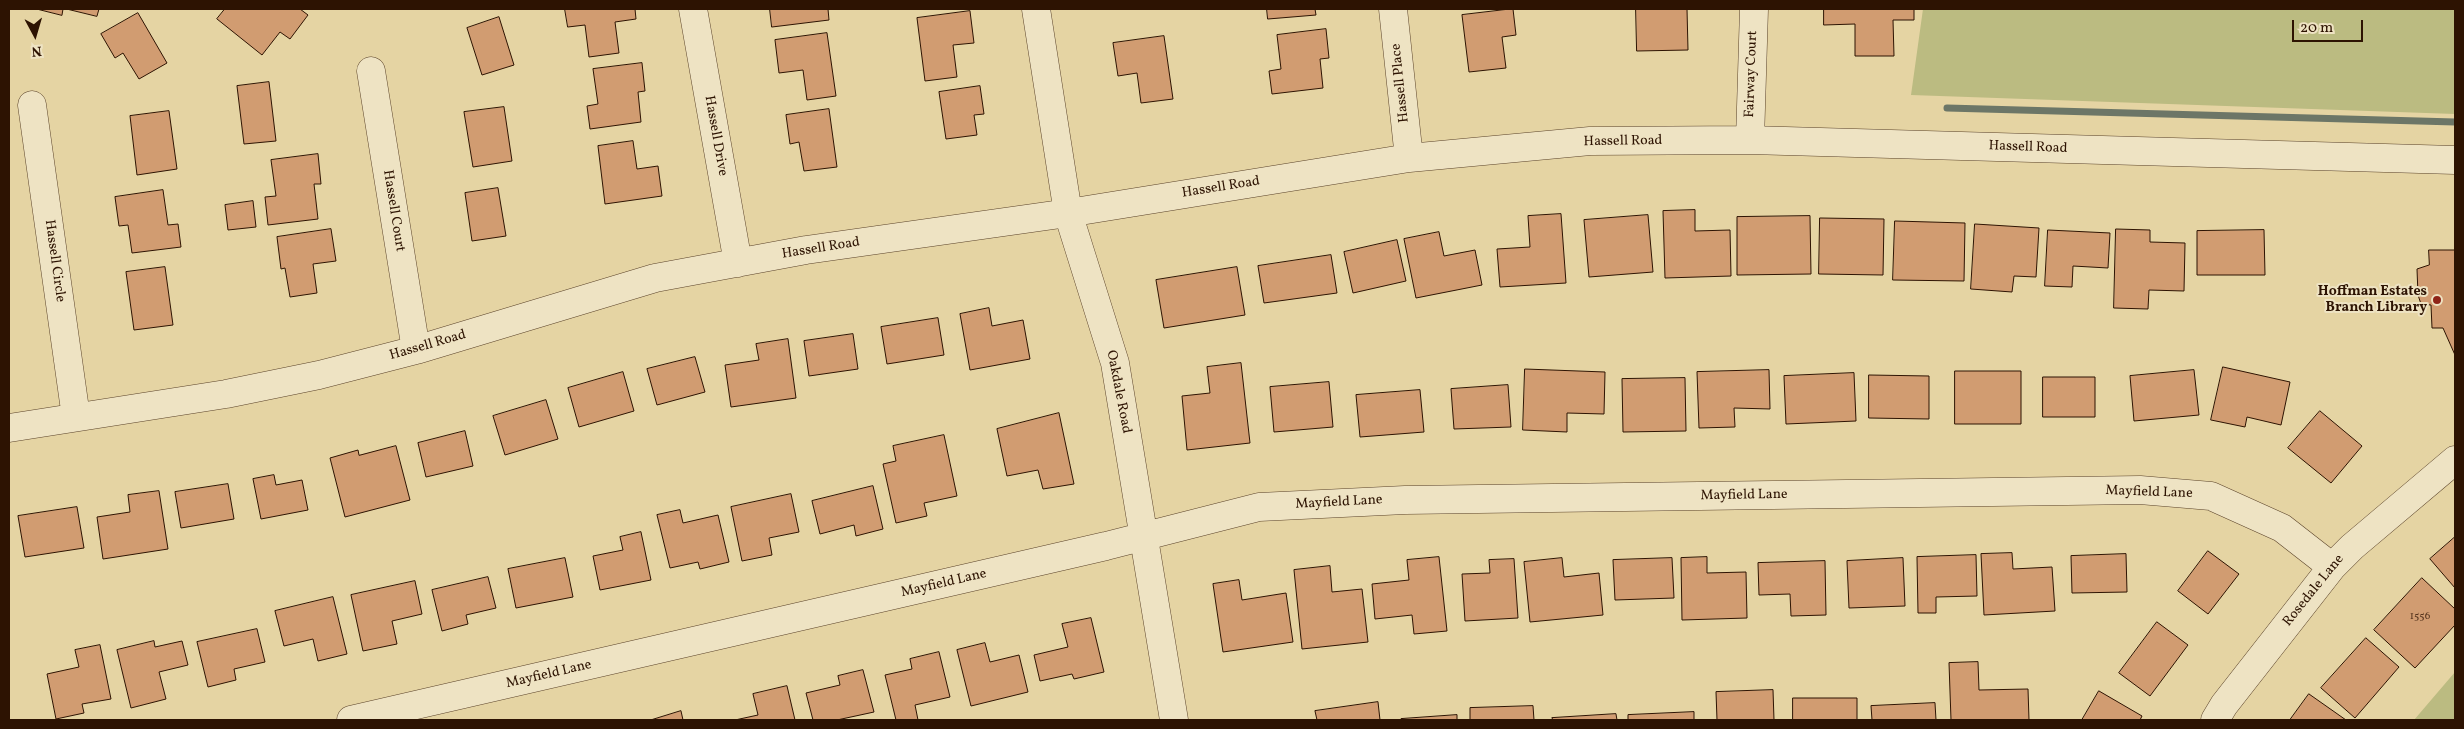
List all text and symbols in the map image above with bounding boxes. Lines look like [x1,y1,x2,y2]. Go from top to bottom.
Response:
north arrow [10,10,60,60]
scale bar [2294,10,2365,42]
text: 20 m [2300,18,2333,39]
street label: Fairway Court [1742,30,1762,118]
text: N [31,40,43,60]
street label: Hassell Place [1388,43,1414,123]
street label: Hassell Drive [700,94,730,178]
street label: Hassell Road [1583,133,1663,151]
street label: Hassell Road [1988,138,2068,158]
street label: Hassell Court [378,169,408,253]
street label: Hassell Road [1181,174,1261,202]
street label: Hassell Circle [40,219,68,303]
street label: Hassell Road [781,235,861,263]
place label: Hoffman Estates Branch Library [2318,284,2427,316]
marker: Hoffman Estates Branch Library [2431,294,2443,306]
street label: Hassell Road [388,327,468,365]
street label: Oakdale Road [1102,349,1134,435]
street label: Mayfield Lane [2105,483,2193,503]
street label: Mayfield Lane [1700,487,1788,505]
street label: Mayfield Lane [1295,492,1383,514]
street label: Rosedale Lane [2280,552,2348,630]
street label: Mayfield Lane [900,566,988,602]
house number: 1556 [2410,610,2430,624]
street label: Mayfield Lane [505,657,593,693]

